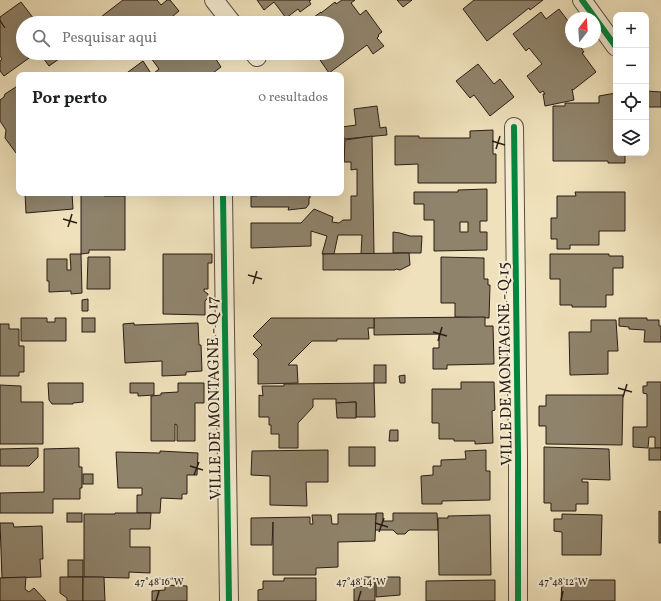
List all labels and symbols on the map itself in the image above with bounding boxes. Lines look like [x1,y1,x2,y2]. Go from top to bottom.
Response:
north arrow [565,12,601,48]
street label: VILLE DE MONTAGNE - Q 15 [493,262,519,466]
street label: VILLE DE MONTAGNE - Q 17 [202,296,228,500]
text: 47°48'16"W [134,575,184,589]
text: 47°48'14"W [336,575,386,589]
text: 47°48'12"W [538,575,588,589]

